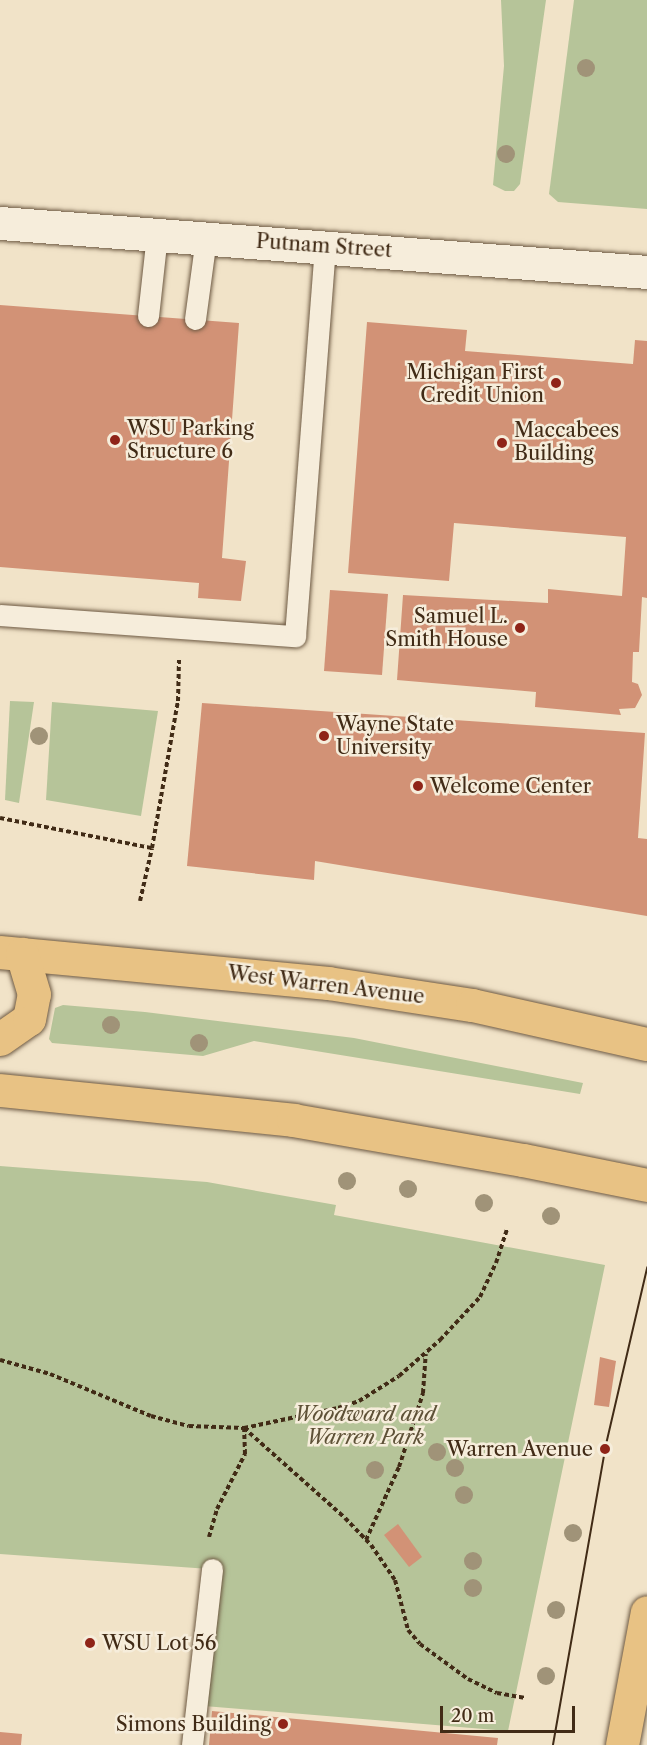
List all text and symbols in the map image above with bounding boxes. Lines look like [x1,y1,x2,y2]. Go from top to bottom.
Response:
street label: Putnam Street [255,229,393,263]
place label: Michigan First Credit Union [407,360,544,407]
marker: Michigan First Credit Union [549,376,563,390]
place label: WSU Parking Structure 6 [127,416,254,463]
place label: Maccabees Building [514,419,619,466]
marker: WSU Parking Structure 6 [108,433,122,447]
marker: Maccabees Building [495,436,509,450]
place label: Samuel L. Smith House [385,604,508,651]
marker: Samuel L. Smith House [513,621,527,635]
place label: Wayne State University [336,712,454,759]
marker: Wayne State University [317,729,331,743]
place label: Welcome Center [430,774,591,798]
marker: Welcome Center [411,779,425,793]
street label: West Warren Avenue [225,961,427,1009]
park label: Woodward and Warren Park [294,1403,436,1450]
place label: Warren Avenue [446,1437,593,1461]
marker: Warren Avenue [598,1442,612,1456]
place label: WSU Lot 56 [102,1631,217,1655]
marker: WSU Lot 56 [83,1636,97,1650]
scale bar [443,1694,578,1732]
text: 20 m [451,1705,494,1727]
place label: Simons Building [116,1712,271,1736]
marker: Simons Building [276,1717,290,1731]

